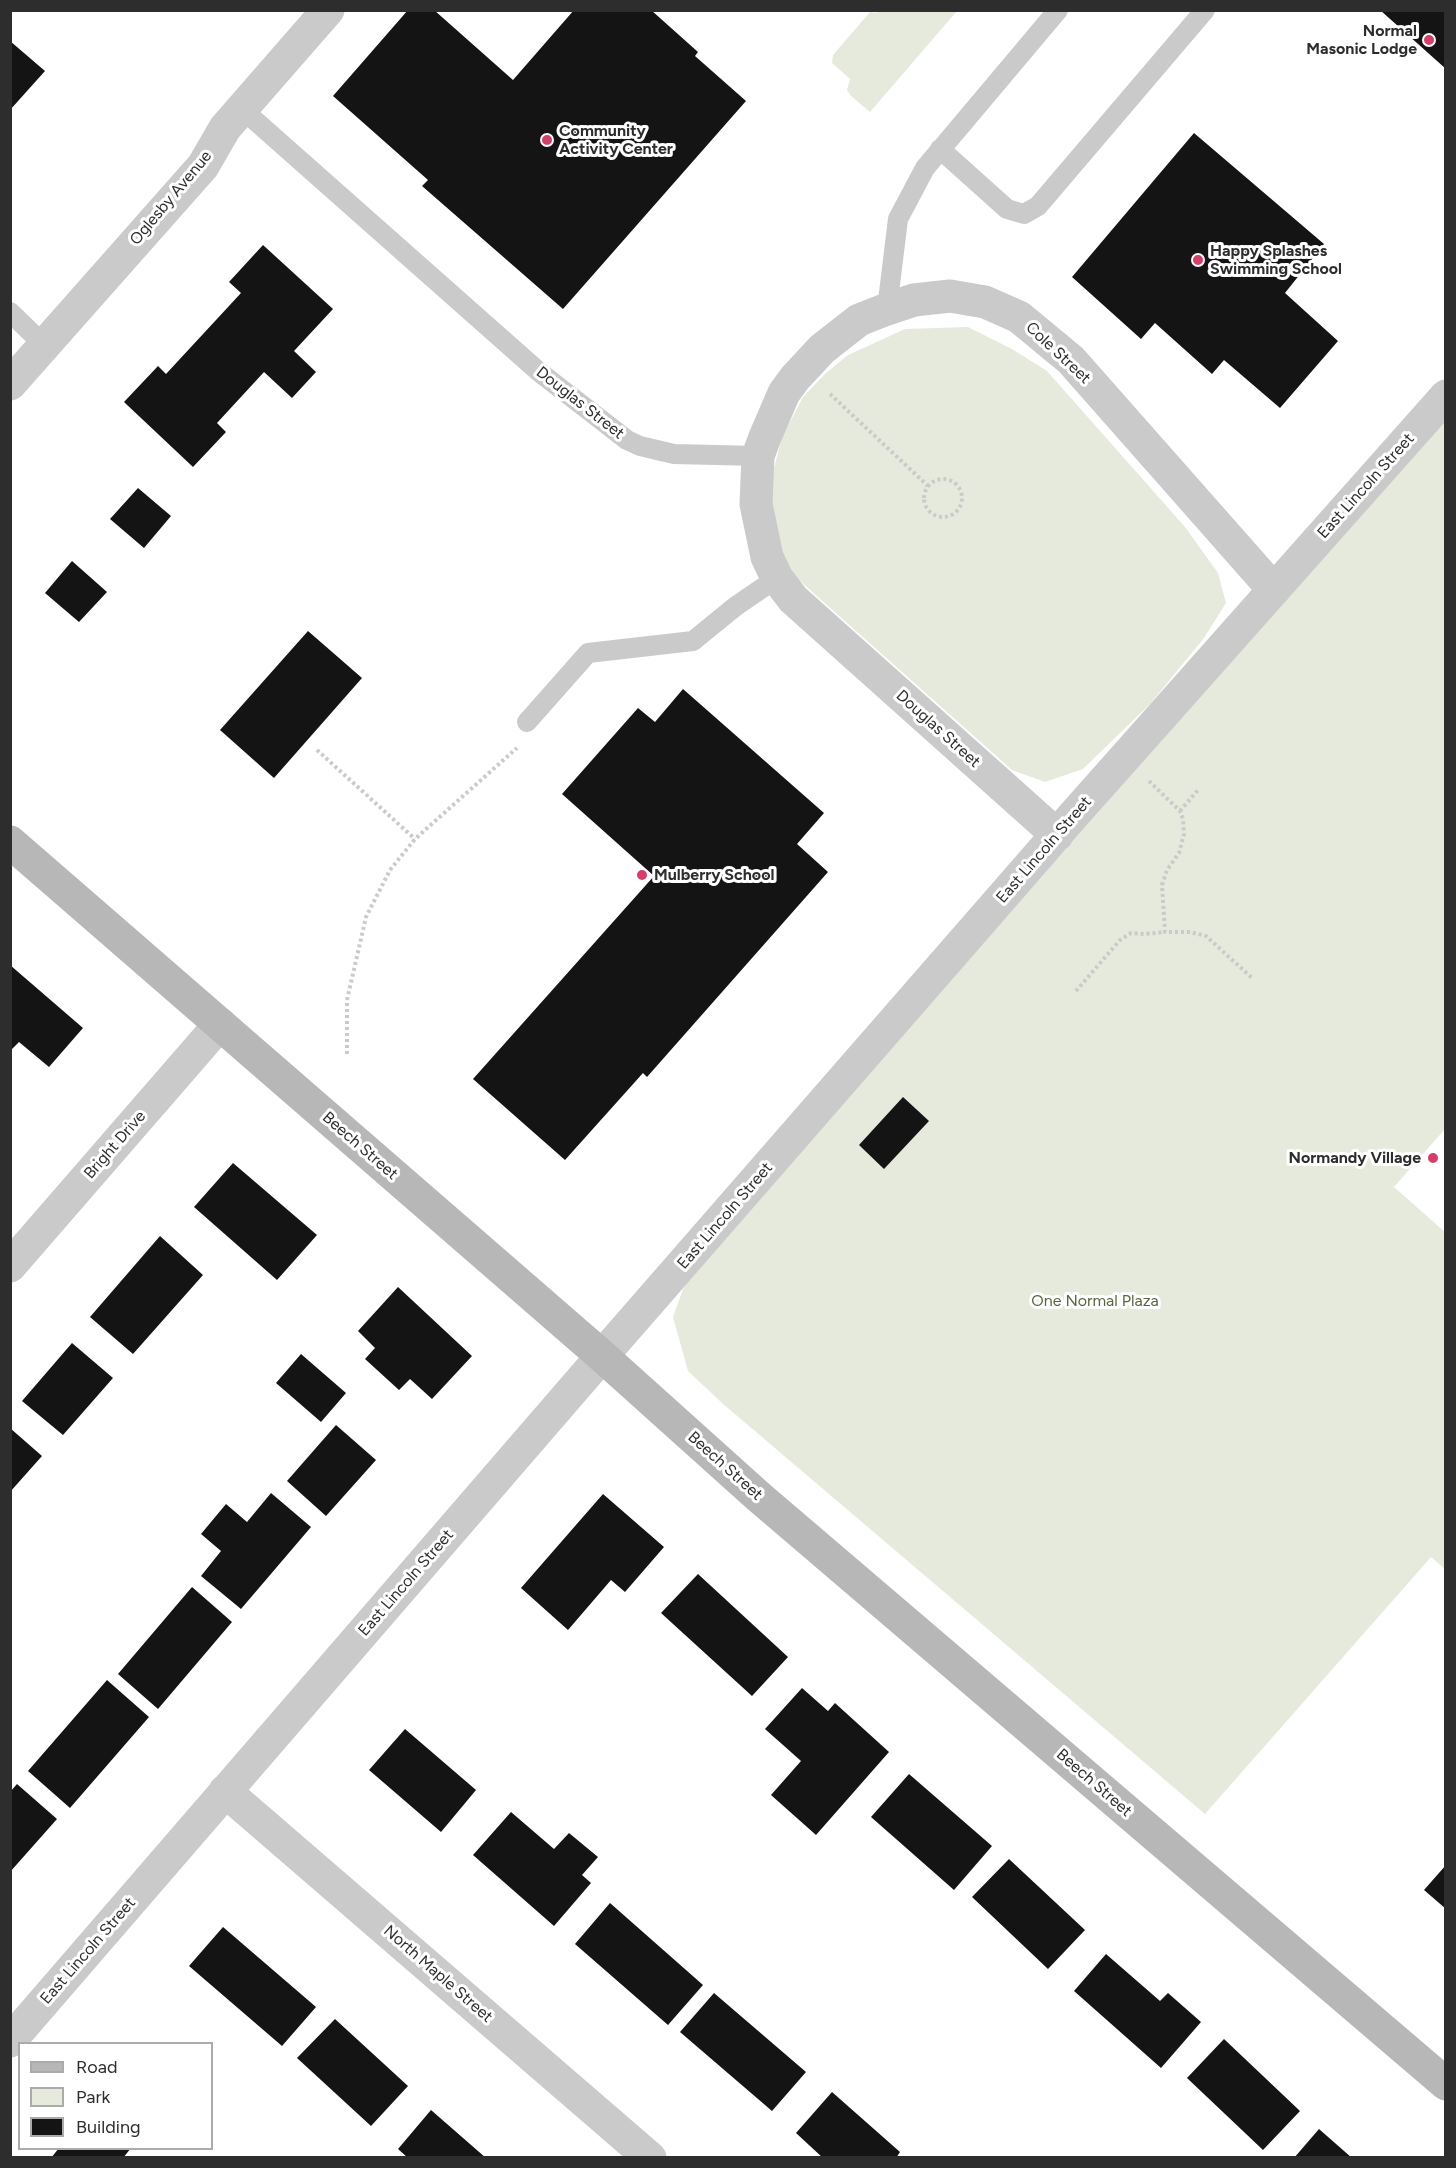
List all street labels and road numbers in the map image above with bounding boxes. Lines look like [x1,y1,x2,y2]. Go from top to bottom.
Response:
street label: Oglesby Avenue [126,147,216,249]
street label: Cole Street [1022,318,1094,388]
street label: Douglas Street [532,363,628,443]
street label: East Lincoln Street [1314,429,1418,543]
street label: Douglas Street [892,686,984,772]
street label: East Lincoln Street [992,793,1096,907]
street label: Bright Drive [80,1107,150,1183]
street label: Beech Street [318,1108,402,1184]
street label: East Lincoln Street [673,1159,777,1273]
street label: Beech Street [684,1428,766,1504]
street label: East Lincoln Street [354,1526,458,1640]
street label: Beech Street [1052,1745,1136,1821]
street label: East Lincoln Street [36,1894,140,2008]
street label: North Maple Street [380,1921,496,2027]

